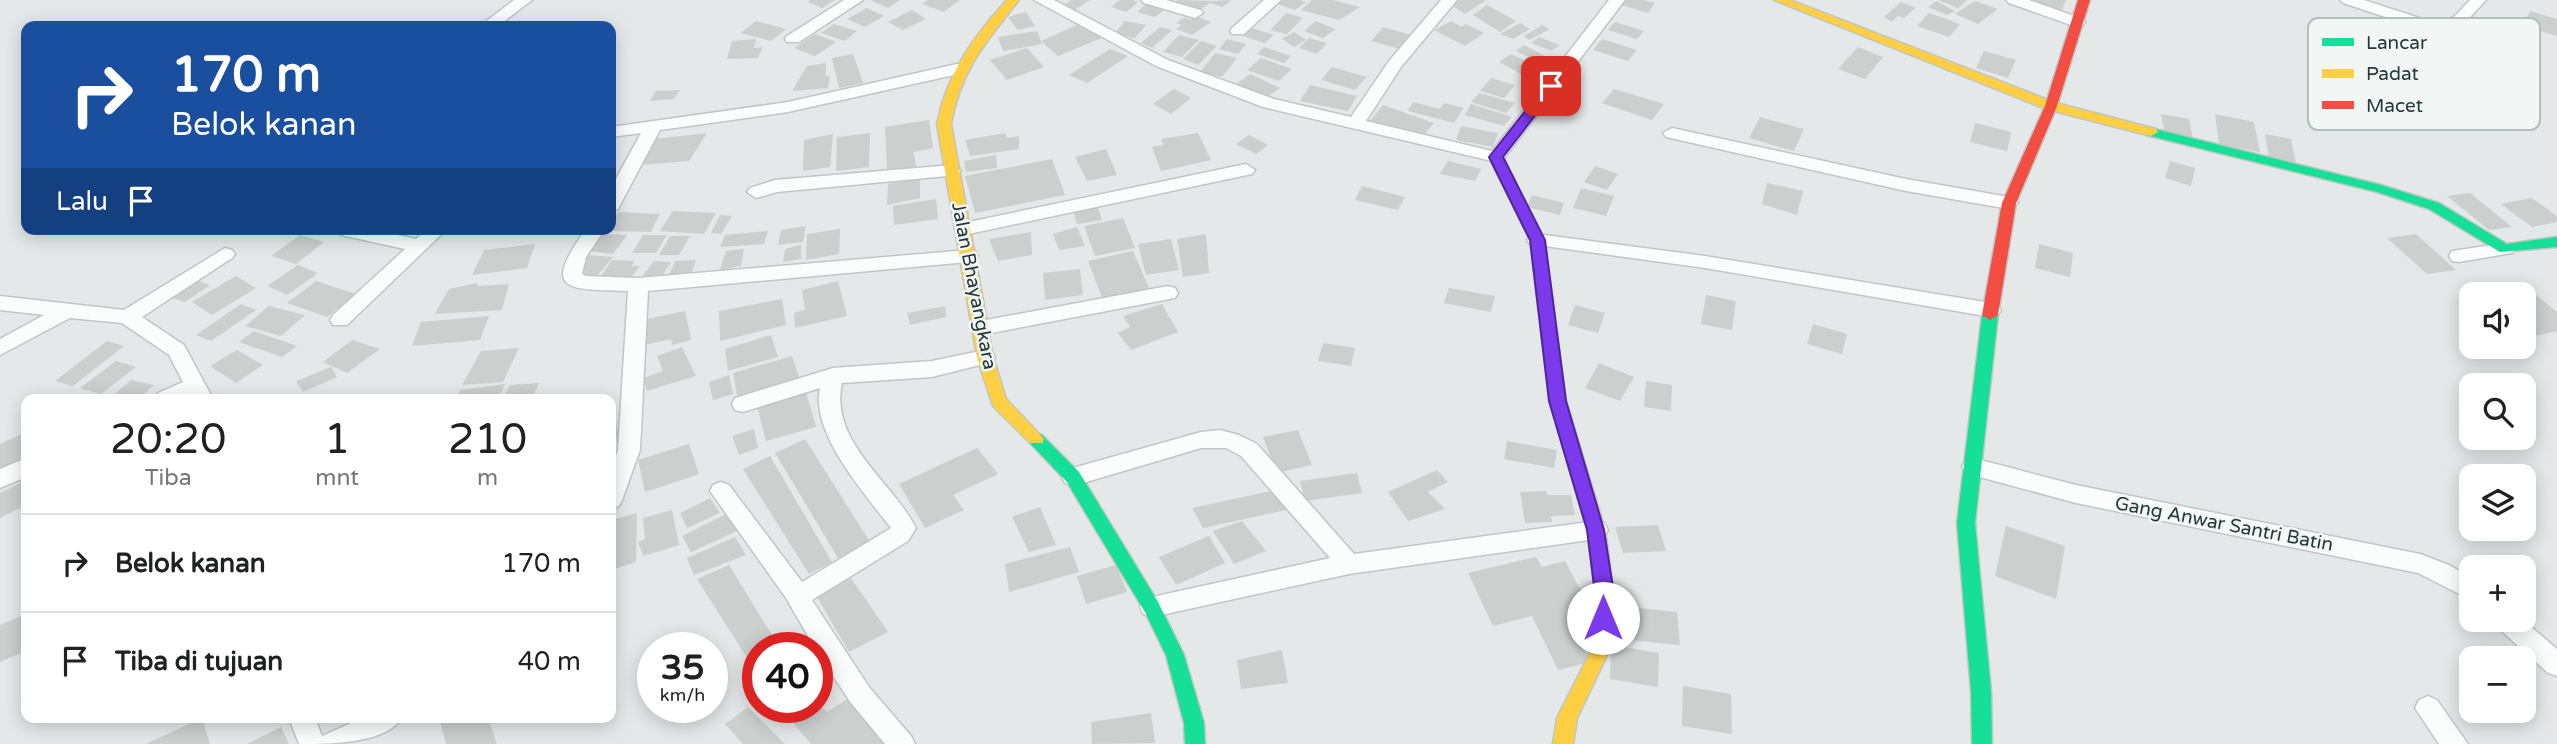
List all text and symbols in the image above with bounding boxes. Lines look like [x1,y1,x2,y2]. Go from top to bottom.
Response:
legend [2308,18,2540,130]
text: Lancar [2366,32,2428,54]
text: 170 m [171,46,321,105]
icon: right [56,49,147,140]
pin [1521,56,1581,116]
text: Padat [2366,63,2419,85]
icon: arrive [1532,67,1570,105]
text: Macet [2366,95,2423,117]
text: Belok kanan [171,106,356,144]
icon: arrive [122,182,160,220]
text: Lalu [56,186,108,217]
street label: Jalan Bhayangkara [947,201,1001,371]
map controls [2459,282,2536,723]
button: sound [2459,282,2536,359]
button: search [2459,373,2536,450]
text: 20:20 [110,414,226,465]
text: 1 [324,414,350,465]
text: 210 [448,414,527,465]
text: Tiba [145,464,192,492]
text: mnt [315,464,359,492]
text: m [477,464,498,492]
button: layers [2459,464,2536,541]
street label: Gang Anwar Santri Batin [2113,492,2335,556]
icon: right [56,544,94,582]
text: Belok kanan [115,548,266,579]
text: 170 m [501,548,581,579]
button: + [2459,555,2536,632]
position arrow [1566,581,1640,655]
speed limit sign: 40 [742,632,833,723]
icon: arrive [56,642,94,680]
text: Tiba di tujuan [115,646,283,677]
text: 40 m [518,646,581,677]
button: − [2459,646,2536,723]
text: 35 [661,647,704,689]
text: km/h [660,684,705,706]

